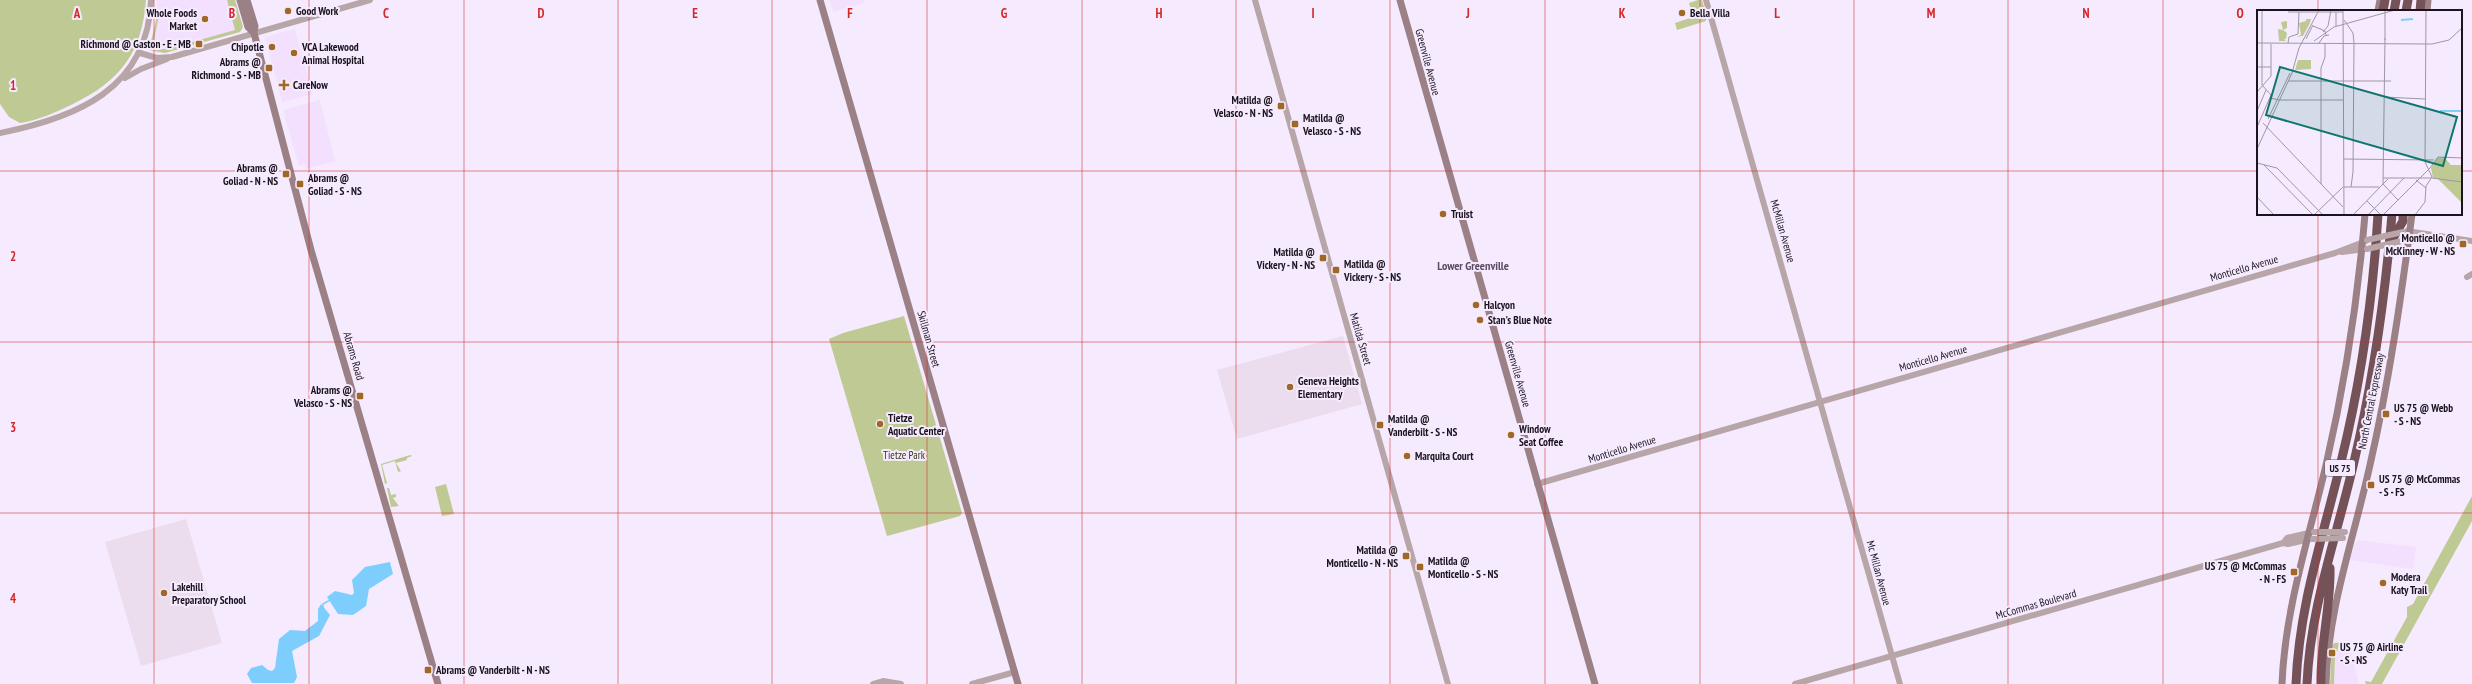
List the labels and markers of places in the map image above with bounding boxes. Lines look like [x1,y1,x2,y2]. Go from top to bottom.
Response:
place label: Good Work [296,4,339,18]
place label: Whole Foods Market [145,6,198,33]
marker: Good Work [283,6,293,16]
place label: Bella Villa [1690,6,1730,20]
marker: Bella Villa [1677,8,1687,18]
marker: Whole Foods Market [200,14,210,24]
place label: Richmond @ Gaston - E - MB [80,37,192,51]
marker: Richmond @ Gaston - E - MB [194,39,204,49]
place label: Chipotle [231,40,264,54]
place label: VCA Lakewood Animal Hospital [301,40,364,67]
marker: Chipotle [267,42,277,52]
marker: VCA Lakewood Animal Hospital [289,48,299,58]
place label: Abrams @ Richmond - S - MB [191,55,262,82]
marker: Abrams @ Richmond - S - MB [264,63,274,73]
place label: CareNow [293,78,328,92]
marker: CareNow [278,79,290,91]
place label: Matilda @ Velasco - N - NS [1213,93,1273,120]
marker: Matilda @ Velasco - N - NS [1276,101,1286,111]
place label: Matilda @ Velasco - S - NS [1302,111,1361,138]
marker: Matilda @ Velasco - S - NS [1290,119,1300,129]
place label: Abrams @ Goliad - N - NS [223,161,278,188]
marker: Abrams @ Goliad - N - NS [281,169,291,179]
place label: Abrams @ Goliad - S - NS [307,171,362,198]
marker: Abrams @ Goliad - S - NS [295,179,305,189]
place label: Truist [1451,207,1474,221]
marker: Truist [1438,209,1448,219]
place label: Monticello @ McKinney - W - NS [2386,231,2455,258]
marker: Monticello @ McKinney - W - NS [2458,239,2468,249]
place label: Matilda @ Vickery - N - NS [1256,245,1315,272]
marker: Matilda @ Vickery - N - NS [1318,253,1328,263]
place label: Matilda @ Vickery - S - NS [1343,257,1401,284]
marker: Matilda @ Vickery - S - NS [1331,265,1341,275]
place label: Halcyon [1484,298,1515,312]
marker: Halcyon [1471,300,1481,310]
place label: Stan's Blue Note [1488,313,1552,327]
marker: Stan's Blue Note [1475,315,1485,325]
place label: Geneva Heights Elementary [1298,374,1359,401]
marker: Geneva Heights Elementary [1285,382,1295,392]
place label: Abrams @ Velasco - S - NS [293,383,352,410]
marker: Abrams @ Velasco - S - NS [355,391,365,401]
place label: US 75 @ Webb - S - NS [2394,401,2453,428]
marker: US 75 @ Webb - S - NS [2381,409,2391,419]
place label: Tietze Aquatic Center [887,411,945,438]
place label: Matilda @ Vanderbilt - S - NS [1387,412,1458,439]
marker: Tietze Aquatic Center [875,419,885,429]
marker: Matilda @ Vanderbilt - S - NS [1375,420,1385,430]
place label: Window Seat Coffee [1518,422,1563,449]
marker: Window Seat Coffee [1506,430,1516,440]
place label: Marquita Court [1415,449,1474,463]
marker: Marquita Court [1402,451,1412,461]
place label: US 75 @ McCommas - S - FS [2379,472,2460,499]
marker: US 75 @ McCommas - S - FS [2366,480,2376,490]
place label: Matilda @ Monticello - N - NS [1327,543,1398,570]
marker: Matilda @ Monticello - N - NS [1401,551,1411,561]
place label: Matilda @ Monticello - S - NS [1428,554,1498,581]
place label: US 75 @ McCommas - N - FS [2205,559,2286,586]
marker: Matilda @ Monticello - S - NS [1415,562,1425,572]
marker: US 75 @ McCommas - N - FS [2289,567,2299,577]
place label: Modera Katy Trail [2391,570,2428,597]
marker: Modera Katy Trail [2378,578,2388,588]
place label: Lakehill Preparatory School [172,580,246,607]
marker: Lakehill Preparatory School [159,588,169,598]
place label: US 75 @ Airline - S - NS [2340,640,2403,667]
marker: US 75 @ Airline - S - NS [2327,648,2337,658]
place label: Abrams @ Vanderbilt - N - NS [435,663,550,677]
marker: Abrams @ Vanderbilt - N - NS [423,665,433,675]

